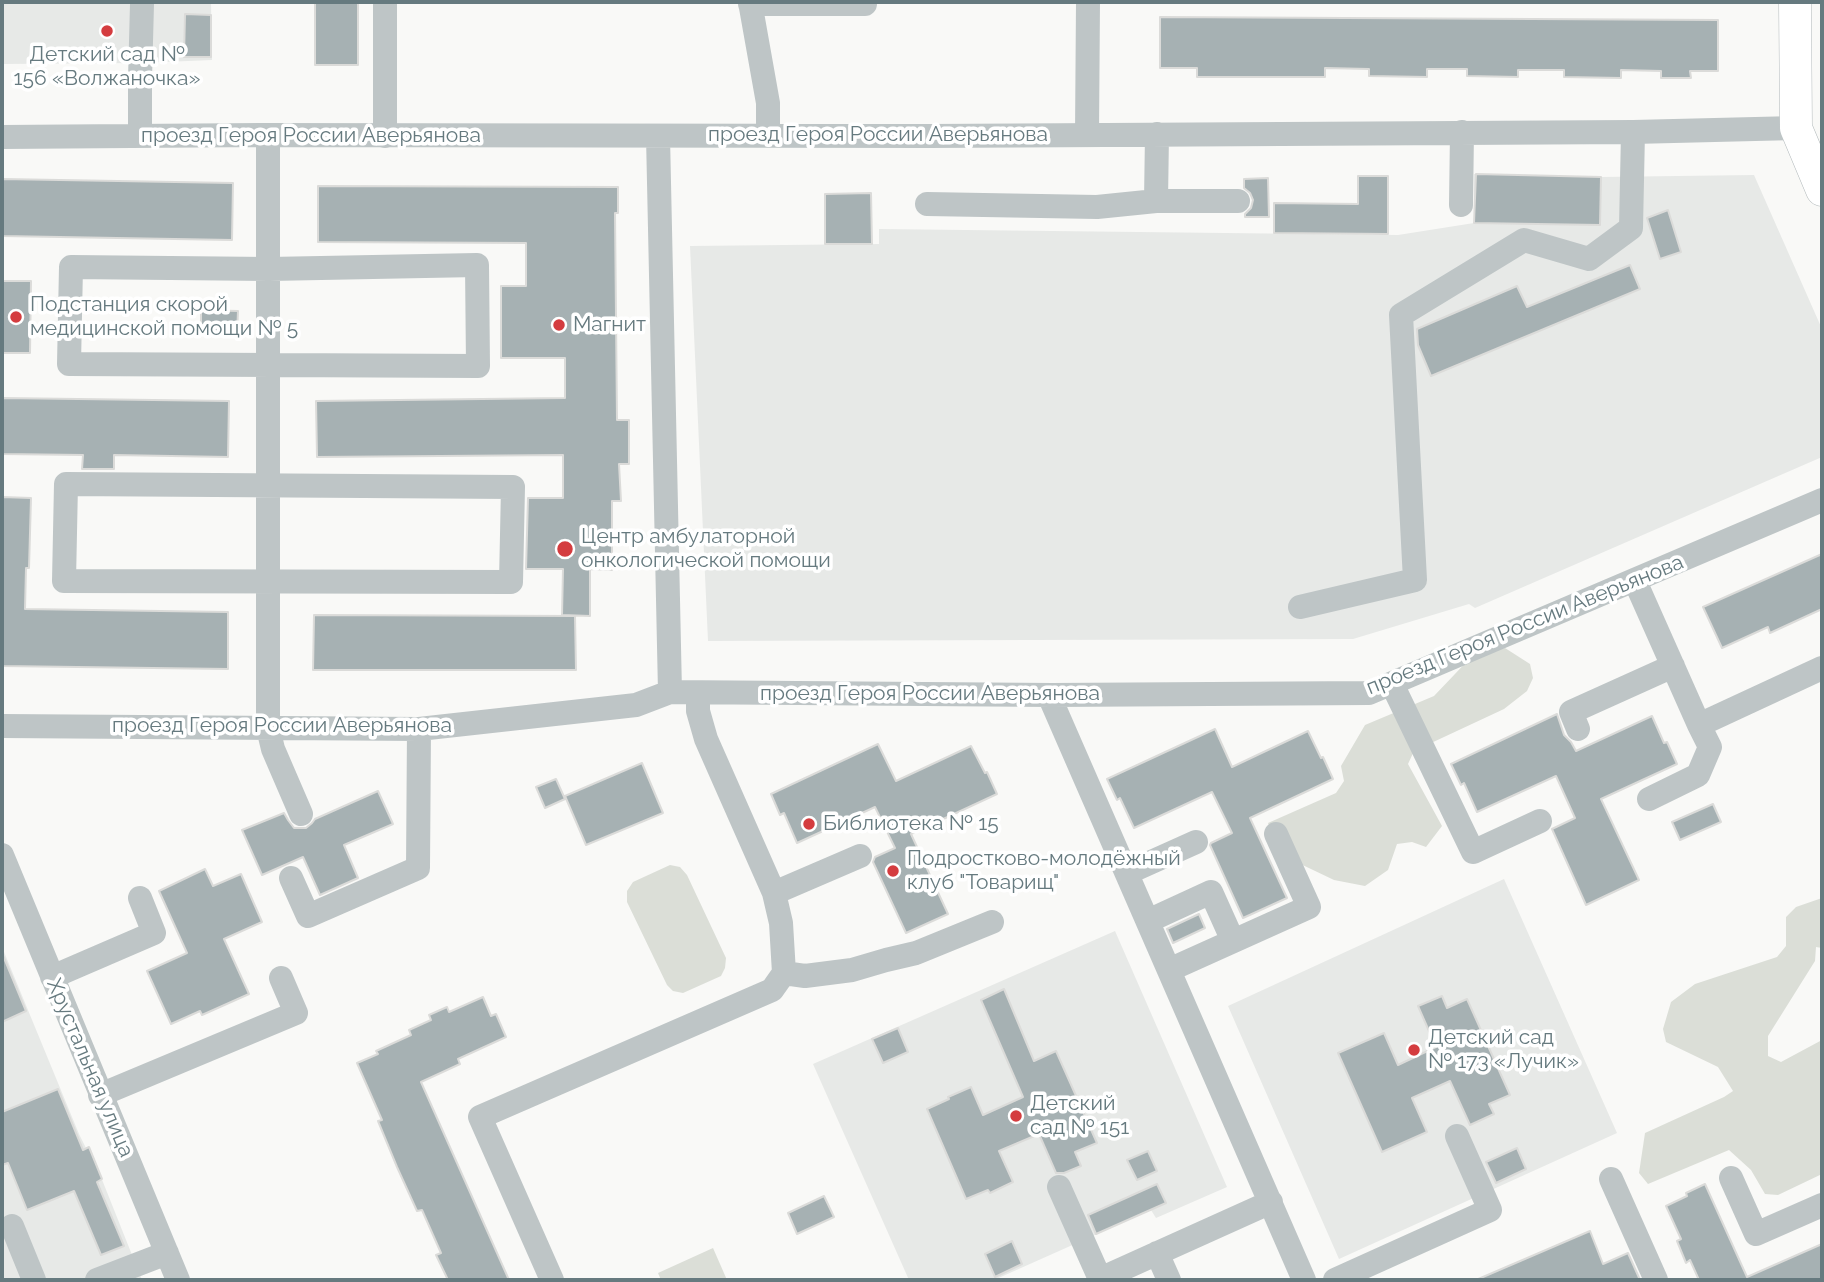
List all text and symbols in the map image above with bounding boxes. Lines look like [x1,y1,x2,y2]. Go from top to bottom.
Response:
marker: Детский сад № 156 «Волжаночка» [99,23,115,39]
place label: Детский сад № 156 «Волжаночка» [14,42,200,92]
street label: проезд Героя России Аверьянова [708,122,1048,148]
street label: проезд Героя России Аверьянова [141,123,481,149]
place label: Подстанция скорой медицинской помощи № 5 [30,292,298,342]
marker: Подстанция скорой медицинской помощи № 5 [8,309,24,325]
place label: Магнит [573,312,646,338]
marker: Магнит [551,317,567,333]
place label: Центр амбулаторной онкологической помощи [581,524,831,574]
marker: Центр амбулаторной онкологической помощи [555,539,575,559]
street label: проезд Героя России Аверьянова [1363,550,1687,700]
street label: проезд Героя России Аверьянова [760,681,1100,707]
street label: проезд Героя России Аверьянова [112,713,452,739]
place label: Библиотека № 15 [823,811,999,837]
marker: Библиотека № 15 [801,816,817,832]
place label: Подростково-молодёжный клуб "Товарищ" [907,846,1181,896]
marker: Подростково-молодёжный клуб "Товарищ" [885,863,901,879]
street label: Хрустальная улица [41,975,139,1161]
place label: Детский сад № 173 «Лучик» [1428,1025,1579,1075]
marker: Детский сад № 173 «Лучик» [1406,1042,1422,1058]
place label: Детский сад № 151 [1030,1091,1129,1141]
marker: Детский сад № 151 [1008,1108,1024,1124]

